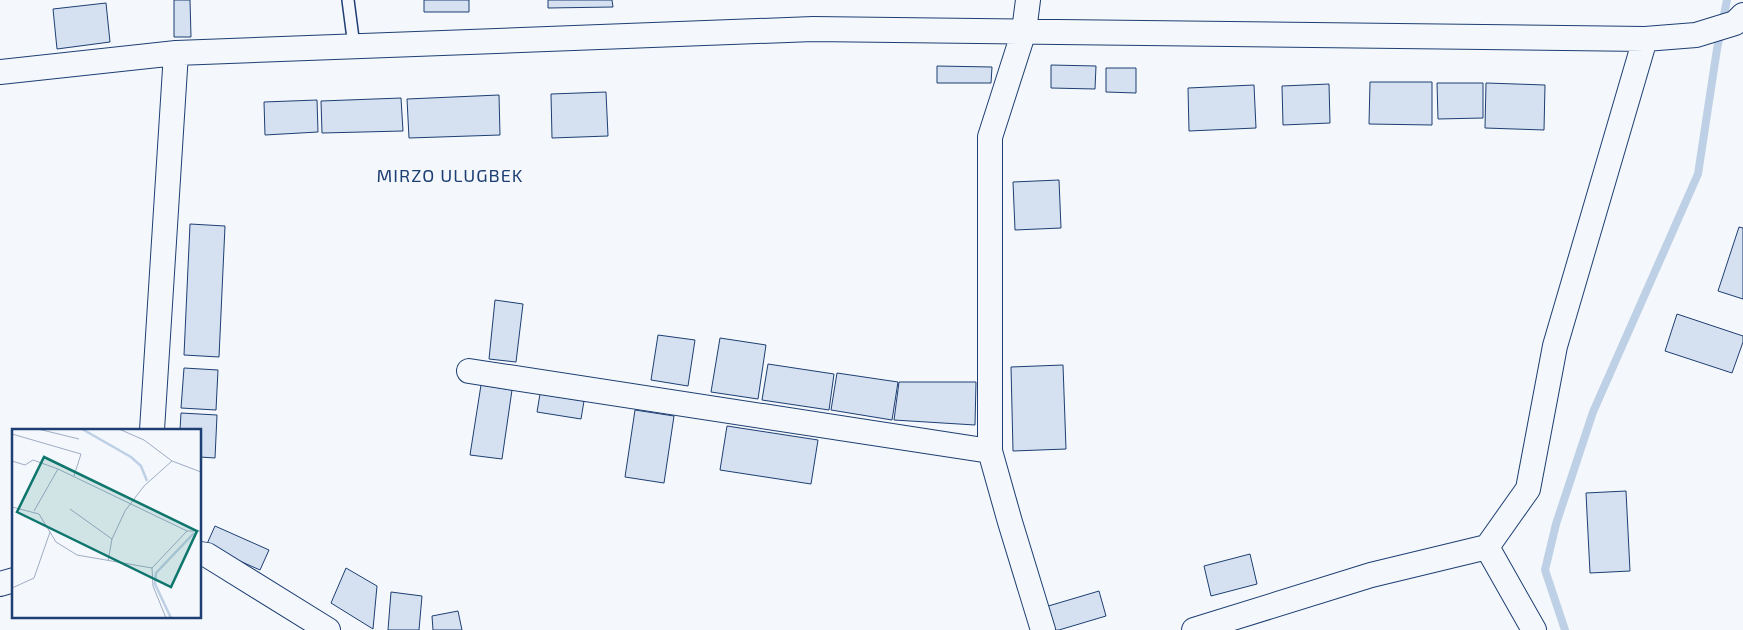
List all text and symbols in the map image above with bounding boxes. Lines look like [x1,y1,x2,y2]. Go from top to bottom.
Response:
district label: MIRZO ULUGBEK [377,164,523,186]
inset map [12,429,201,618]

